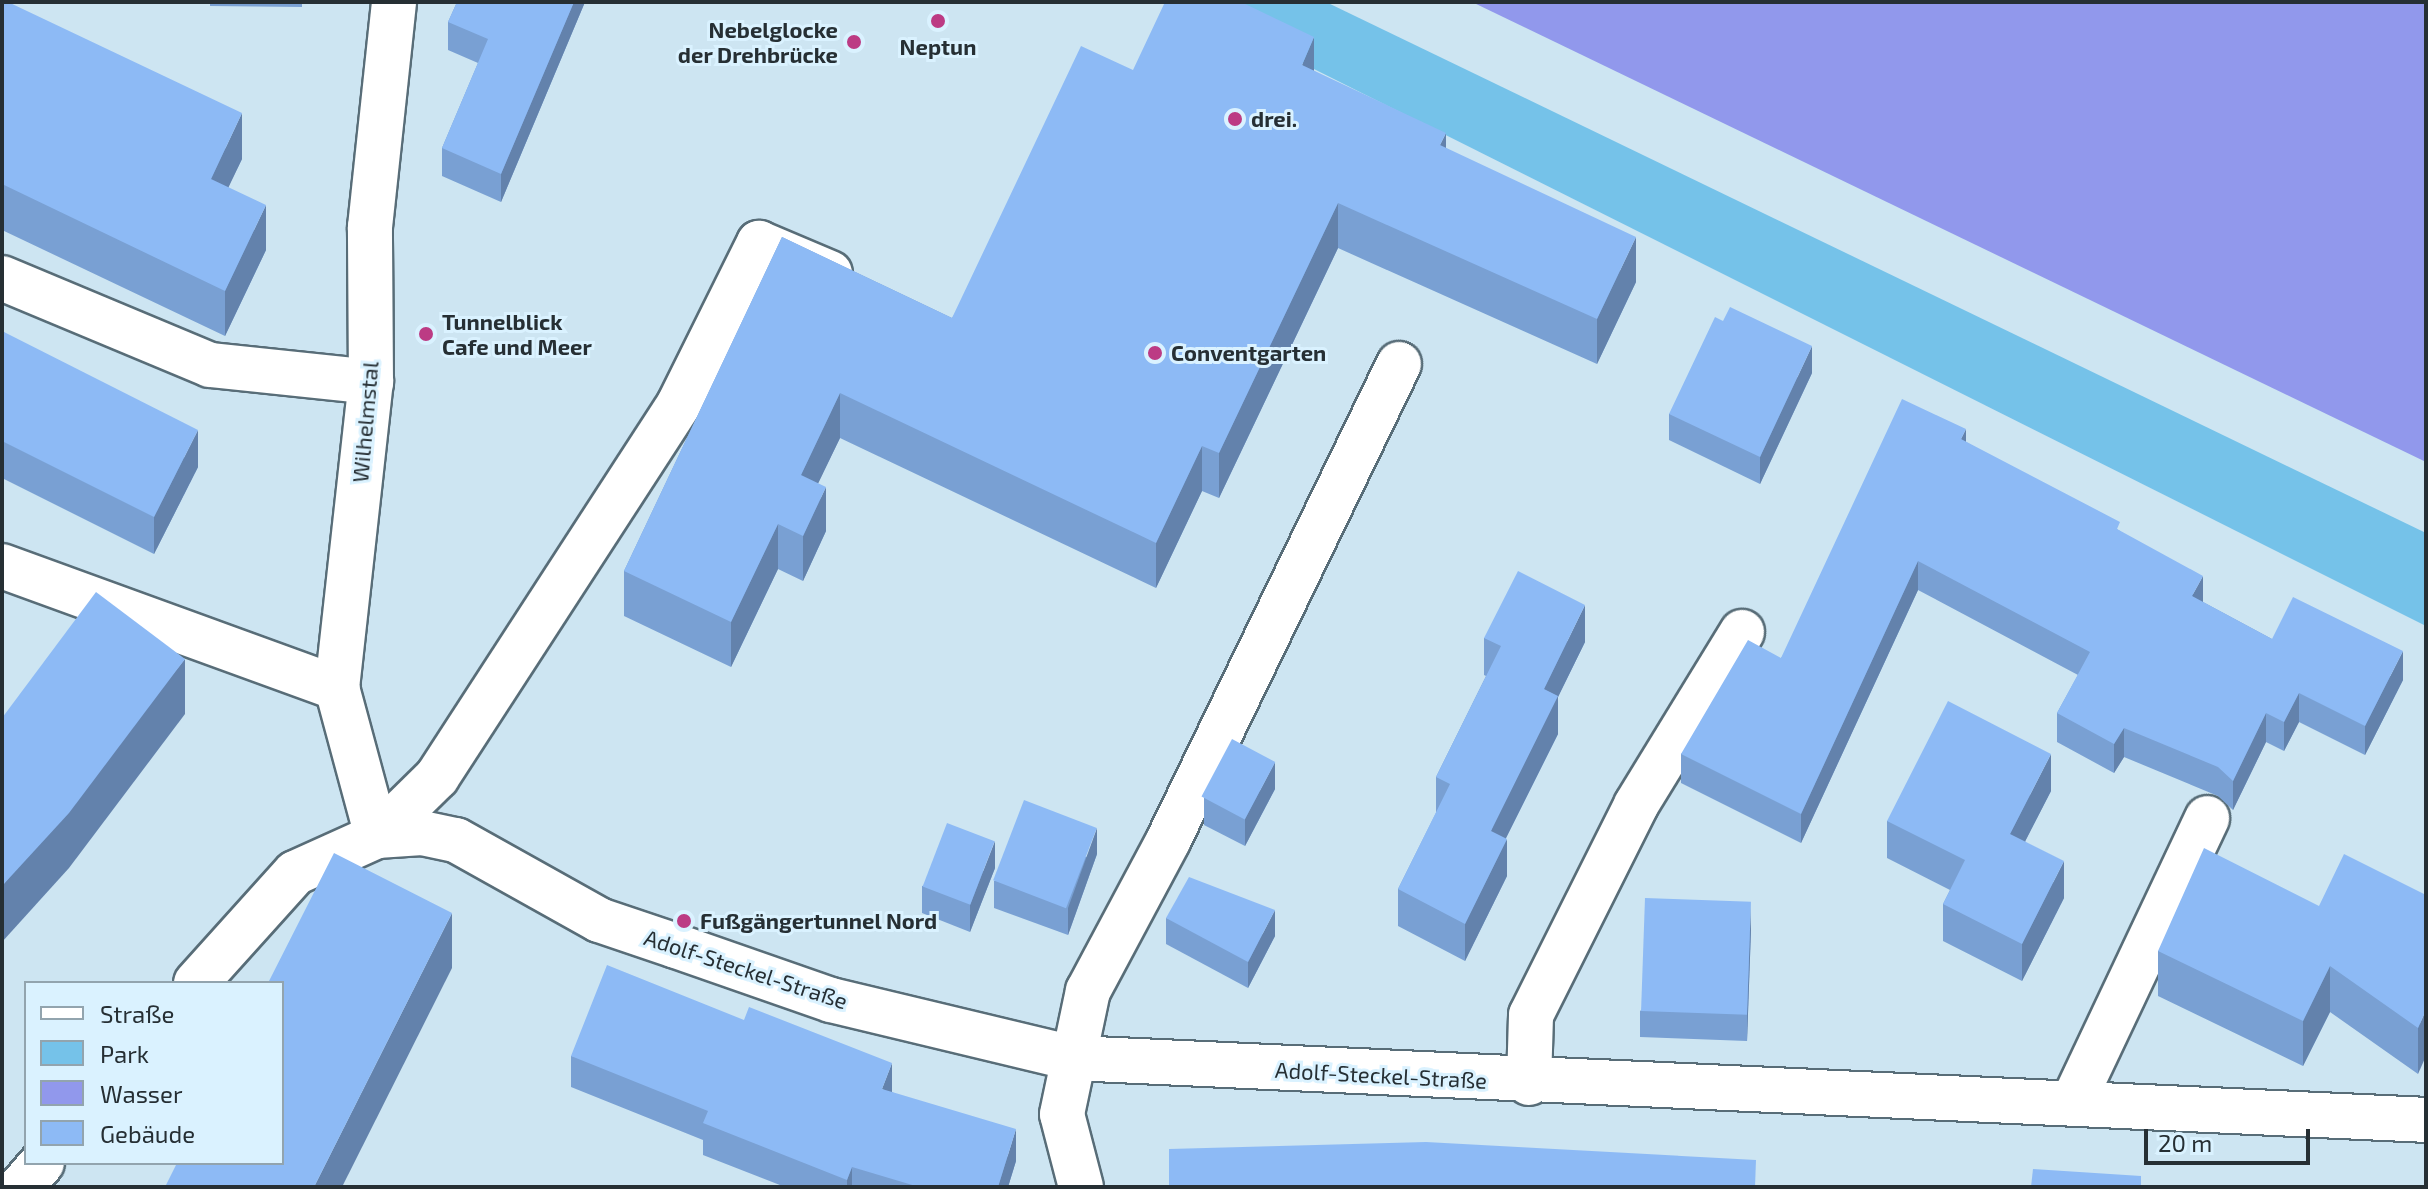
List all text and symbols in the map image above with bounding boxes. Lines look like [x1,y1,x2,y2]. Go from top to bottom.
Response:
marker: Neptun [929,12,947,30]
place label: Nebelglocke der Drehbrücke [677,16,838,68]
marker: Nebelglocke der Drehbrücke [845,33,863,51]
place label: Neptun [900,34,976,60]
place label: drei. [1251,106,1297,132]
marker: drei. [1226,110,1244,128]
place label: Tunnelblick Cafe und Meer [442,308,592,360]
marker: Tunnelblick Cafe und Meer [417,325,435,343]
place label: Conventgarten [1171,340,1326,366]
marker: Conventgarten [1146,344,1164,362]
street label: Wilhelmstal [347,360,383,484]
place label: Fußgängertunnel Nord [700,908,938,934]
marker: Fußgängertunnel Nord [675,912,693,930]
street label: Adolf-Steckel-Straße [641,924,851,1014]
legend [24,981,284,1165]
text: Straße [100,999,174,1028]
text: Park [100,1039,149,1068]
street label: Adolf-Steckel-Straße [1274,1056,1488,1094]
text: Wasser [100,1079,183,1108]
scale bar [2148,1113,2314,1163]
text: Gebäude [100,1119,195,1148]
text: 20 m [2158,1128,2212,1157]

